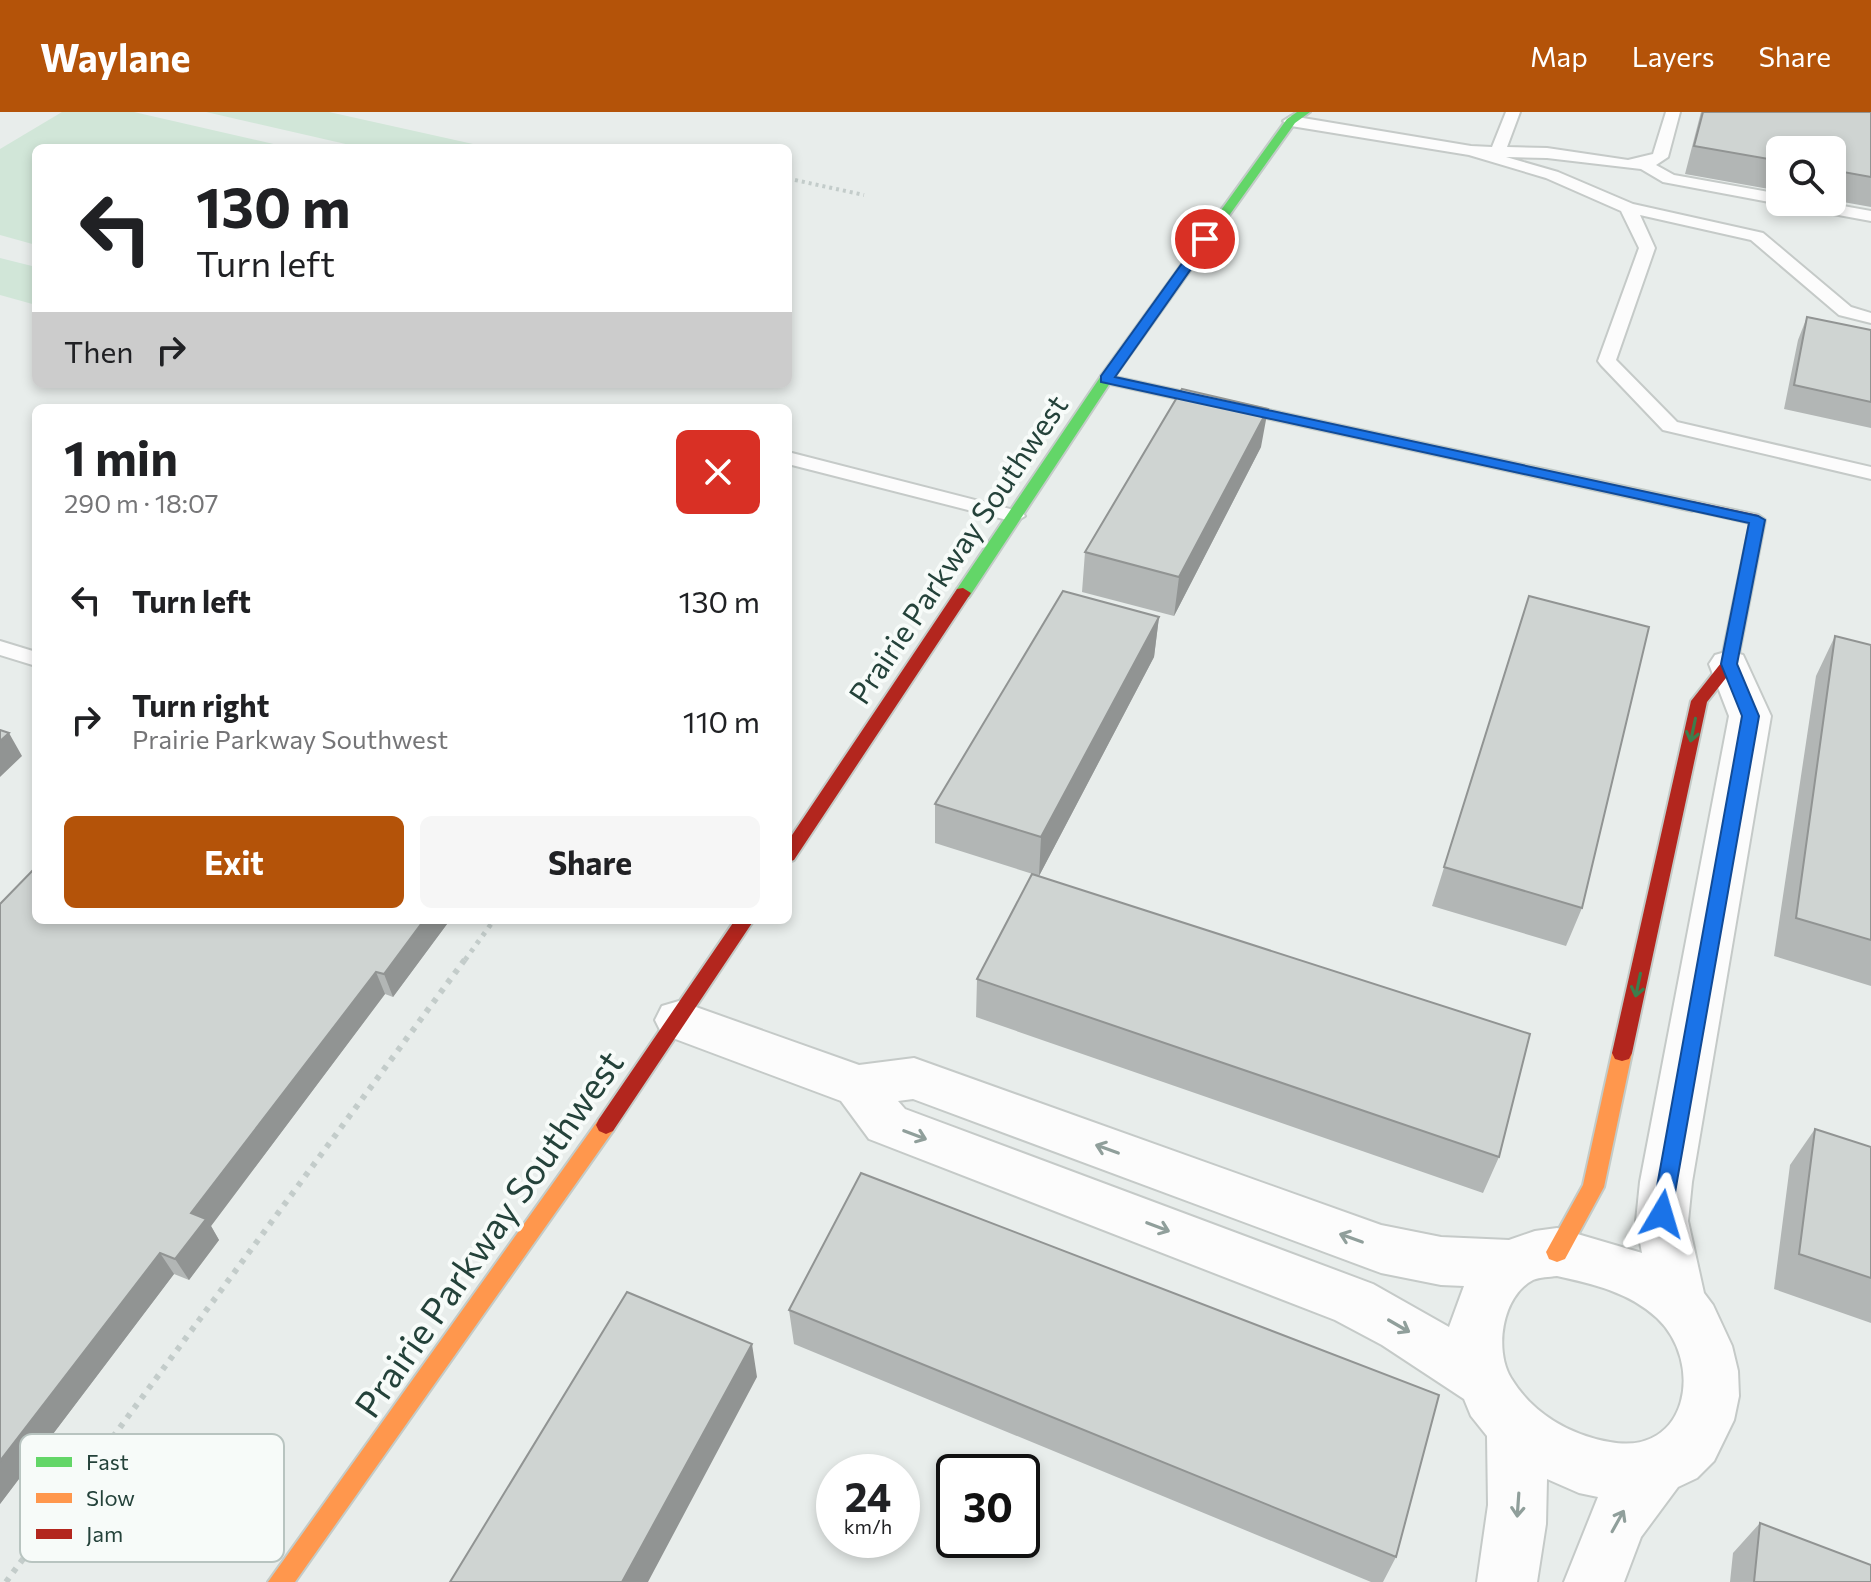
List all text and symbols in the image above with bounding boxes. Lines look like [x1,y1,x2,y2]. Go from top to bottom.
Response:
text: Waylane [40,33,190,80]
text: Map [1530,39,1588,73]
text: Layers [1632,39,1714,73]
text: Share [1758,39,1831,73]
map controls [1766,136,1846,216]
button: search [1766,136,1846,216]
text: 130 m [196,171,351,240]
icon: left [64,176,168,280]
pin [1171,205,1239,273]
icon: arrive [1183,217,1227,261]
text: Turn left [196,240,335,284]
icon: right [149,328,193,372]
text: Then [64,332,133,369]
street label: Prairie Parkway Southwest [840,387,1074,710]
text: 1 min [64,427,178,486]
button: close [676,430,760,514]
text: 290 m · 18:07 [64,487,218,518]
icon: left [64,578,108,622]
text: Turn left [132,582,251,619]
text: 130 m [679,582,760,619]
text: Turn right [132,686,269,723]
icon: right [64,698,108,742]
text: 110 m [683,702,760,739]
one-way arrow [1685,717,1700,743]
text: Prairie Parkway Southwest [132,723,448,754]
button: Exit [64,816,404,908]
button: Share [420,816,760,908]
one-way arrow [1630,971,1645,997]
street label: Prairie Parkway Southwest [344,1041,631,1425]
one-way arrow [902,1129,927,1143]
one-way arrow [1095,1141,1120,1155]
position arrow [1620,1172,1704,1256]
one-way arrow [1145,1221,1170,1235]
one-way arrow [1339,1230,1364,1245]
one-way arrow [1387,1318,1410,1334]
legend [20,1434,284,1562]
text: Fast [86,1448,129,1475]
speed limit sign: 30 [936,1454,1040,1558]
text: 24 [845,1471,891,1520]
text: Slow [86,1484,135,1511]
one-way arrow [1510,1491,1525,1518]
one-way arrow [1610,1510,1626,1533]
text: km/h [844,1514,892,1538]
text: Jam [86,1520,123,1547]

